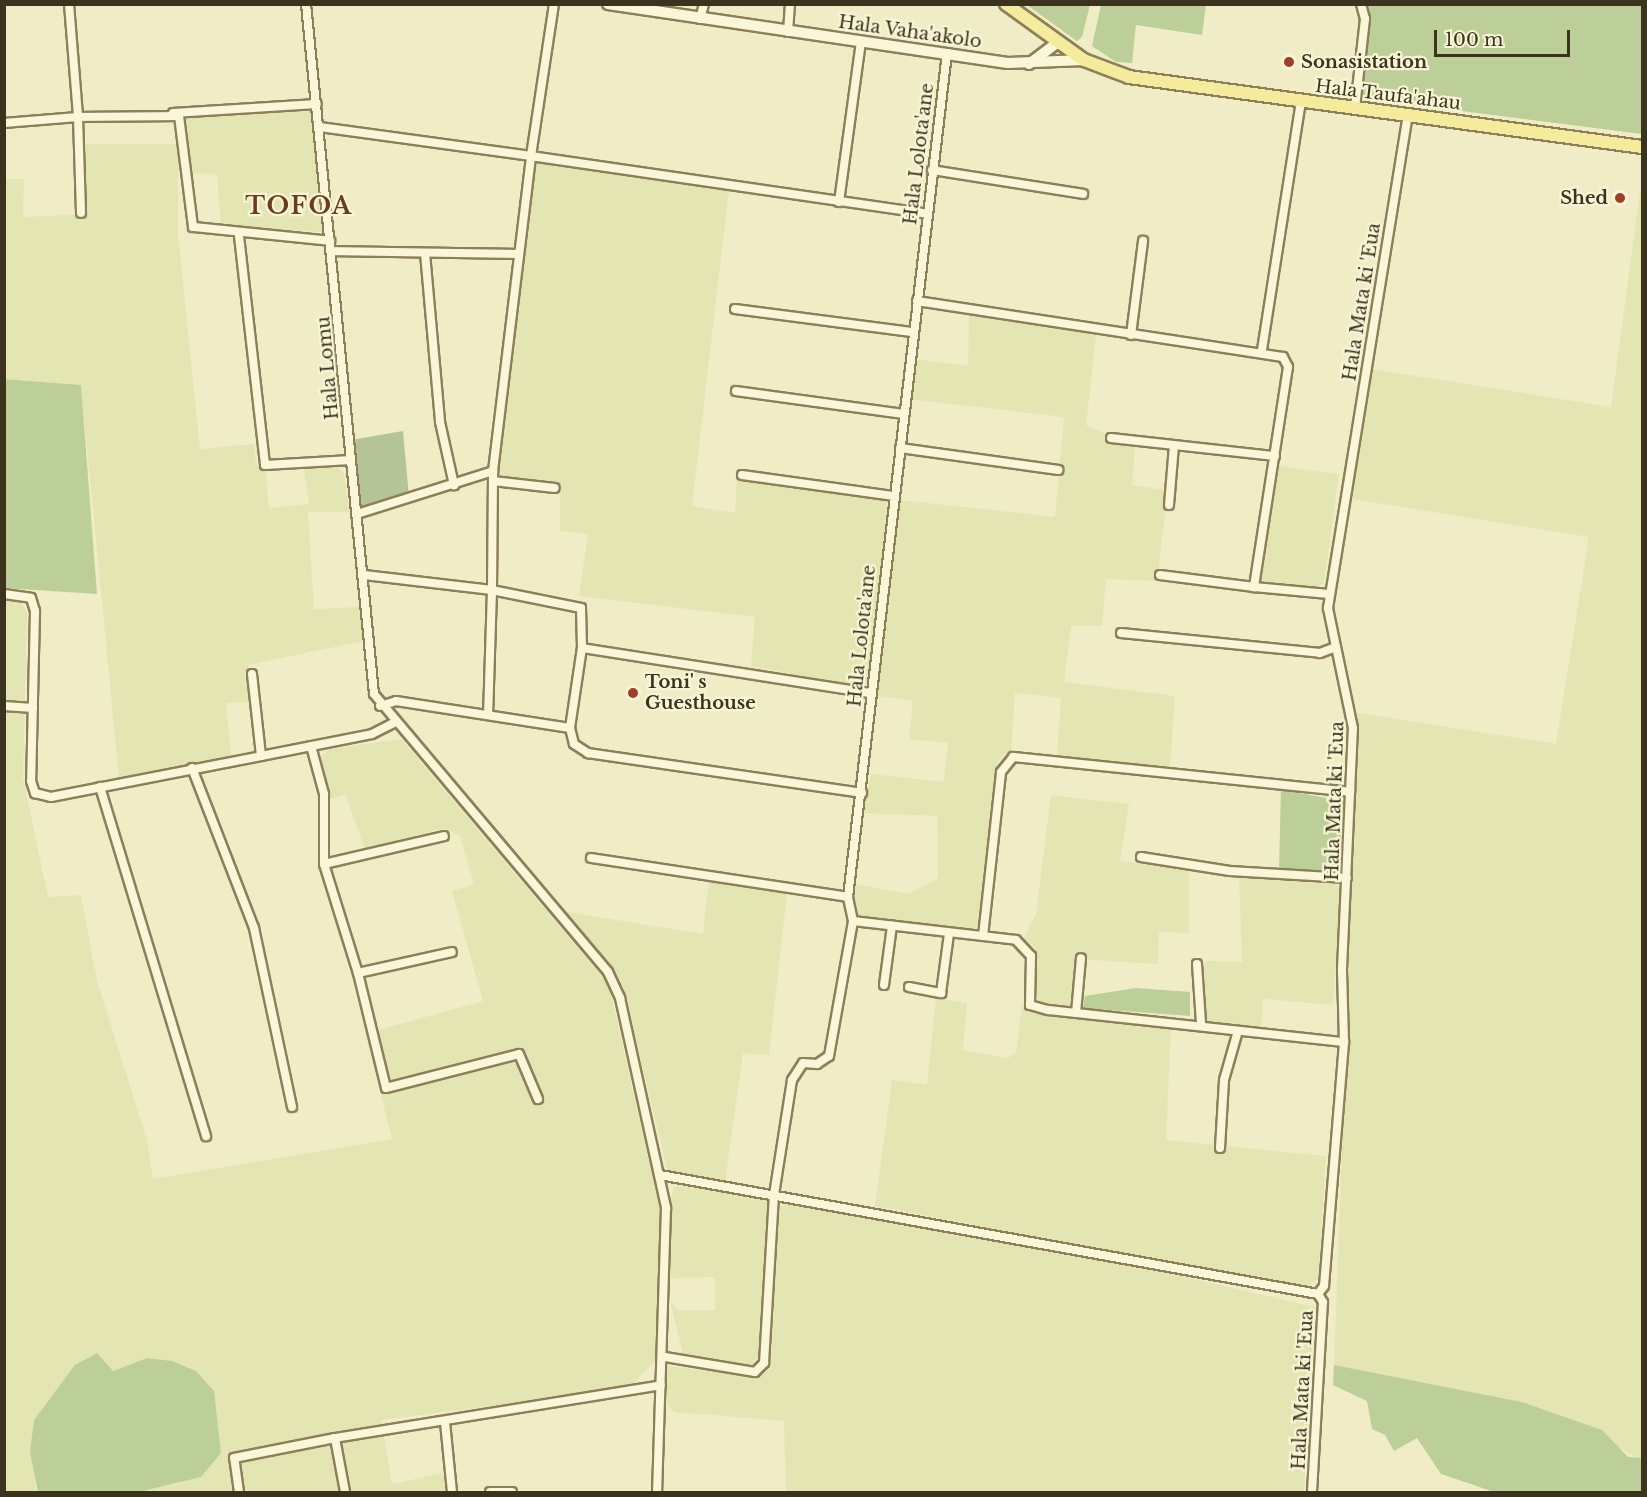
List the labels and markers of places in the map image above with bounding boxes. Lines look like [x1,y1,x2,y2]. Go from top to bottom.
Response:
place label: Sonasistation [1301,51,1427,73]
marker: Sonasistation [1282,55,1296,69]
place label: Shed [1560,187,1608,209]
marker: Shed [1613,191,1627,205]
place label: Toni' s Guesthouse [645,672,756,714]
marker: Toni' s Guesthouse [626,686,640,700]

